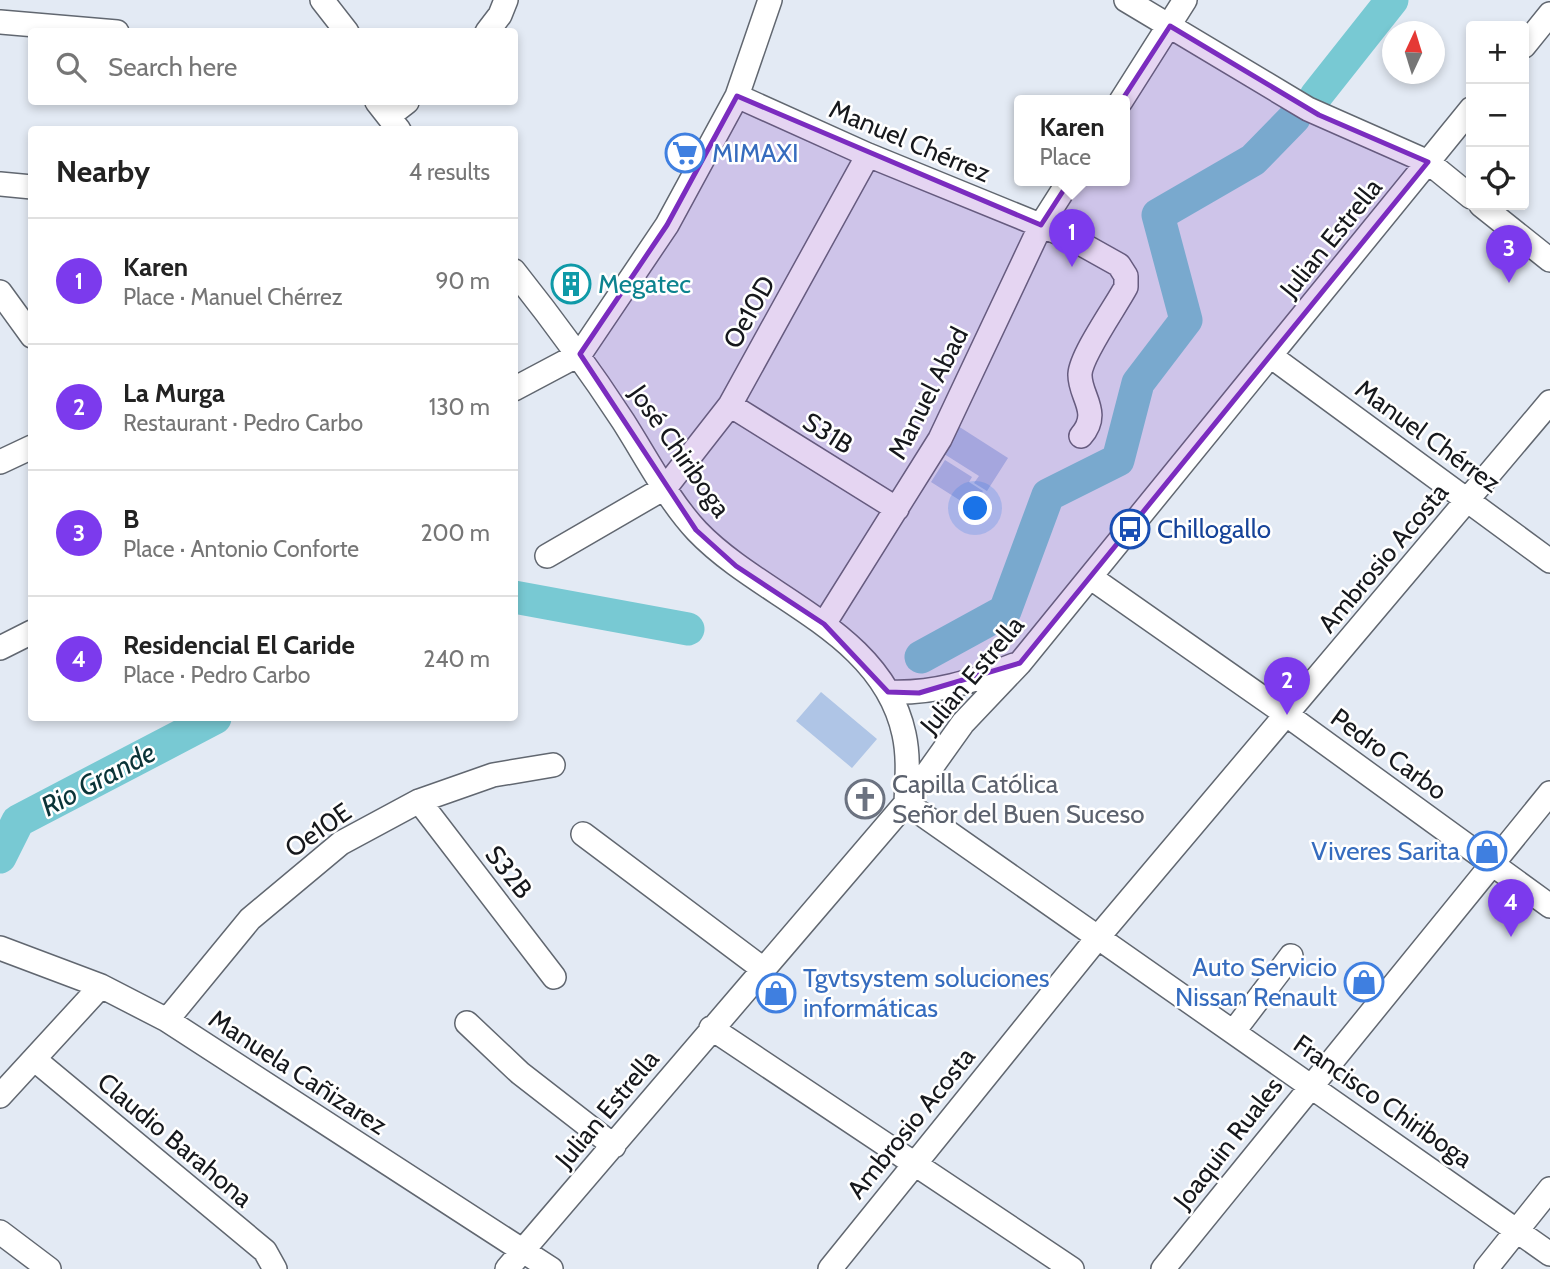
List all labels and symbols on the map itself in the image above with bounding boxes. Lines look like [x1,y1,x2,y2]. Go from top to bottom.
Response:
north arrow [1382,21,1445,84]
street label: Manuel Chérrez [825,93,995,189]
supermarket icon: MIMAXI [664,132,706,174]
place label: MIMAXI [712,137,799,169]
street label: Julian Estrella [1273,171,1389,305]
pin: 1 [1049,209,1095,267]
pin: 3 [1486,225,1532,283]
building icon: Megatec [550,263,592,305]
place label: Megatec [598,268,691,300]
street label: Oe10D [716,270,782,354]
street label: Manuel Abad [881,321,975,465]
street label: Manuel Chérrez [1349,373,1507,499]
street label: José Chiriboga [622,378,738,524]
street label: S31B [797,405,859,461]
street label: Ambrosio Acosta [1311,476,1455,639]
your location [958,491,992,525]
bus stop icon: Chillogallo [1109,508,1151,550]
place label: Chillogallo [1157,513,1271,545]
street label: Julian Estrella [913,609,1031,741]
pin: 2 [1264,657,1310,715]
street label: Pedro Carbo [1325,701,1453,807]
water label: Rio Grande [35,735,161,823]
place label: Capilla Católica Señor del Buen Suceso [892,768,1145,830]
church icon: Capilla Católica Señor del Buen Suceso [844,778,886,820]
street label: Oe10E [279,796,357,864]
shop icon: Viveres Sarita [1466,830,1508,872]
place label: Viveres Sarita [1311,835,1461,867]
street label: S32B [478,839,540,905]
pin: 4 [1488,879,1534,937]
place label: Auto Servicio Nissan Renault [1175,951,1337,1013]
shop icon: Auto Servicio Nissan Renault [1343,961,1385,1003]
place label: Tgvtsystem soluciones informáticas [803,962,1050,1024]
shop icon: Tgvtsystem soluciones informáticas [755,972,797,1014]
street label: Manuela Cañizarez [203,1002,393,1142]
street label: Francisco Chiriboga [1287,1027,1479,1175]
street label: Ambrosio Acosta [840,1040,982,1205]
street label: Julian Estrella [548,1043,666,1175]
street label: Claudio Barahona [91,1066,259,1214]
street label: Joaquin Ruales [1166,1070,1290,1216]

